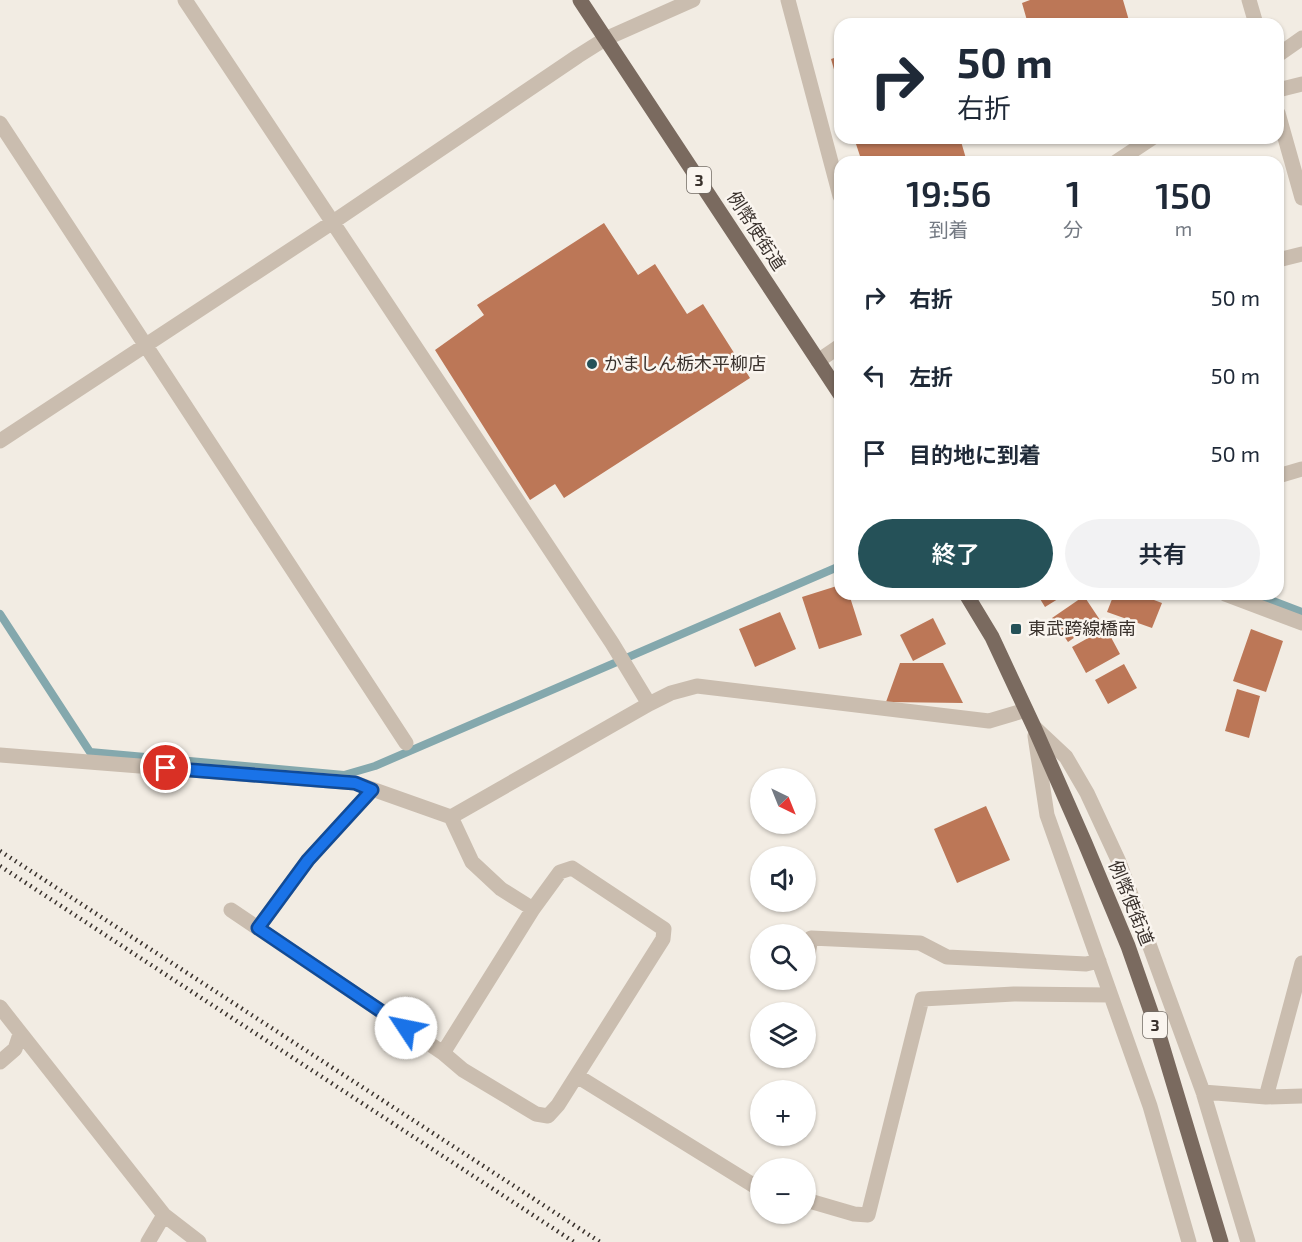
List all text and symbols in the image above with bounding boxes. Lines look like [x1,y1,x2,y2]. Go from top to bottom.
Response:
text: 50 m [957,36,1053,86]
icon: right [858,42,936,120]
text: 右折 [957,91,1011,123]
road number: 3 [687,167,711,193]
text: 19:56 [906,171,991,214]
text: 1 [1066,171,1081,214]
text: 150 [1155,173,1212,216]
street label: 例幣使街道 [723,187,791,274]
text: m [1175,216,1192,240]
text: 到着 [929,217,969,241]
text: 分 [1063,217,1083,241]
icon: right [858,281,891,314]
text: 50 m [1211,284,1260,310]
text: 右折 [909,285,953,311]
place label: かましん栃木平柳店 [604,352,766,374]
marker: かましん栃木平柳店 [585,357,599,371]
icon: left [858,359,891,392]
text: 50 m [1211,362,1260,388]
text: 左折 [909,363,953,389]
icon: arrive [858,437,891,470]
text: 50 m [1211,440,1260,466]
text: 目的地に到着 [909,441,1041,467]
button: 終了 [858,519,1053,588]
button: 共有 [1065,519,1260,588]
place label: 東武跨線橋南 [1028,617,1136,639]
marker: 東武跨線橋南 [1009,622,1023,636]
pin [140,742,191,793]
icon: arrive [149,751,182,784]
north arrow [750,768,816,834]
map controls [750,768,816,1224]
button: sound [750,846,816,912]
street label: 例幣使街道 [1105,857,1159,948]
button: search [750,924,816,990]
position arrow [374,996,438,1060]
button: layers [750,1002,816,1068]
road number: 3 [1143,1012,1167,1038]
button: + [750,1080,816,1146]
button: − [750,1158,816,1224]

